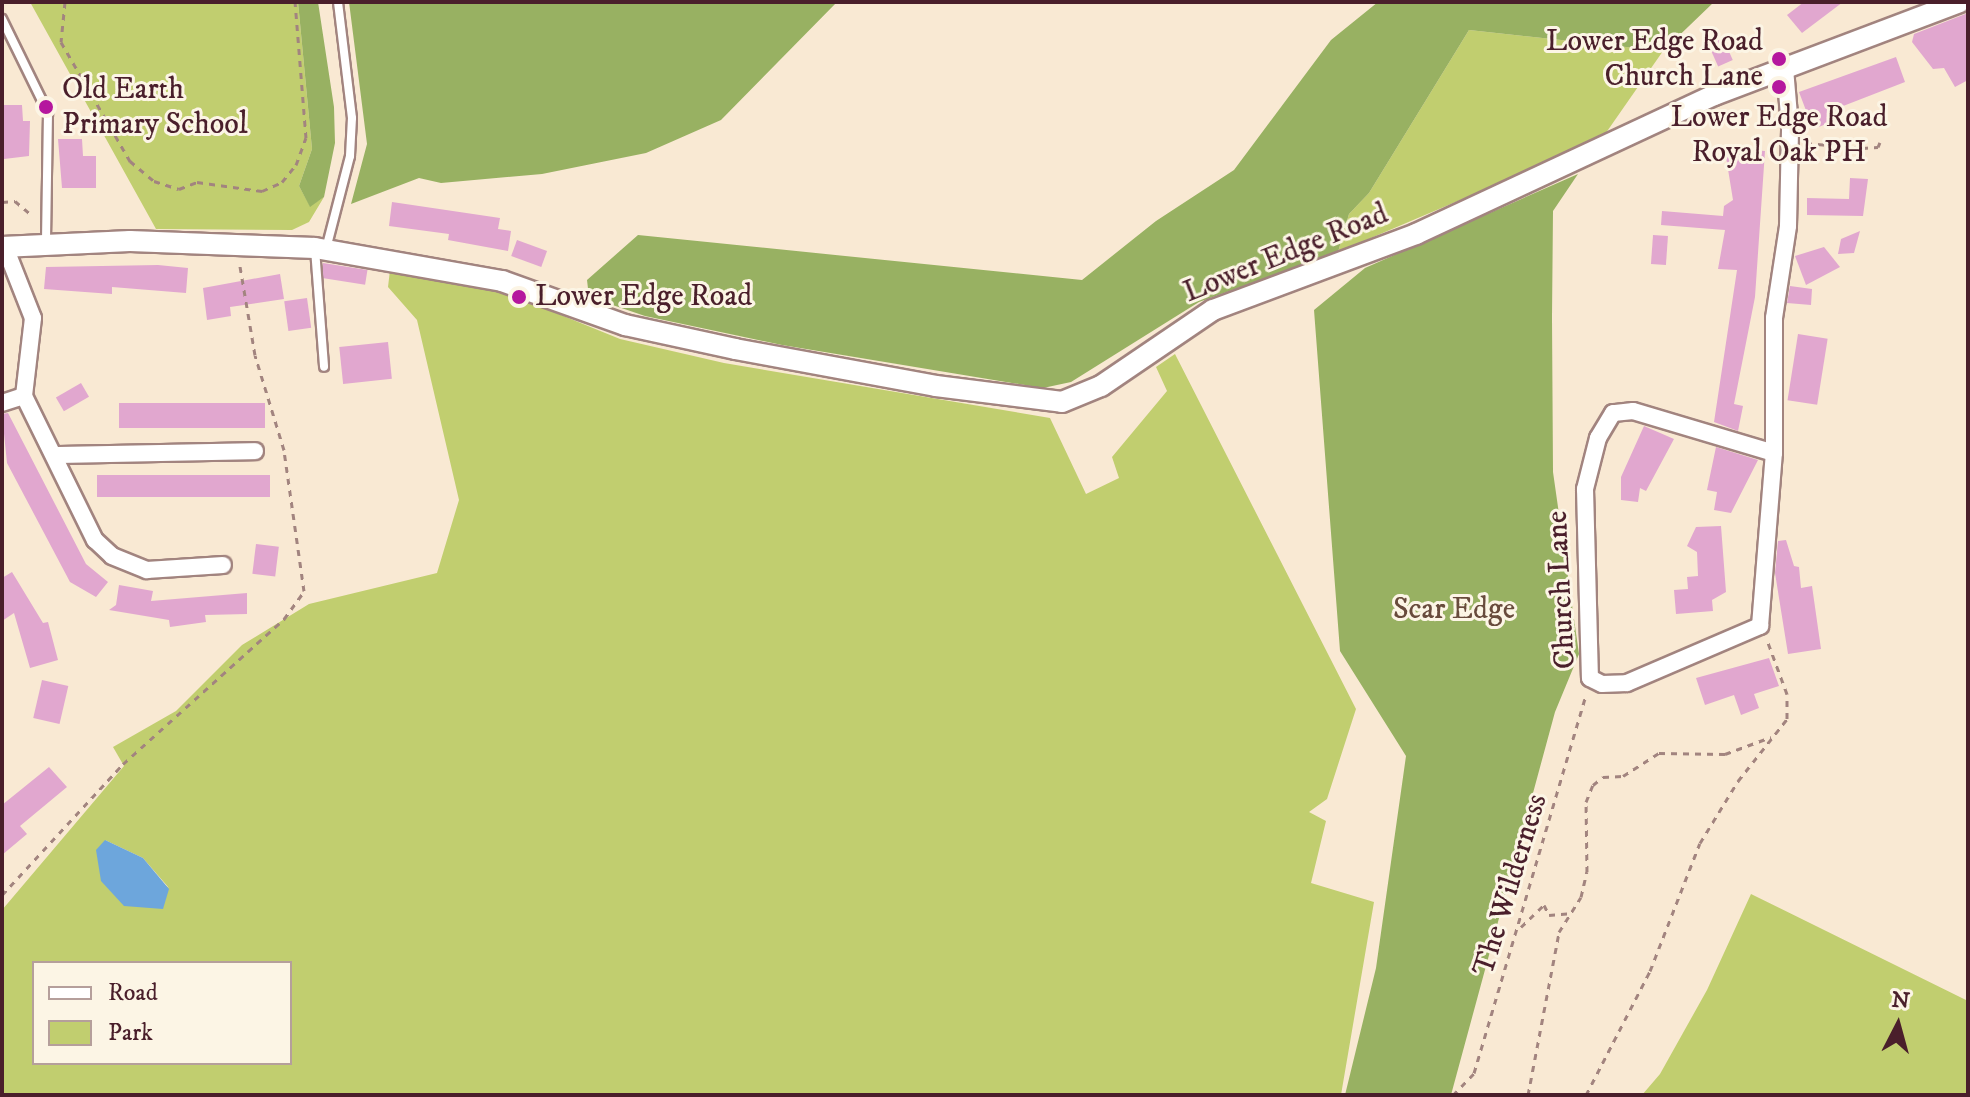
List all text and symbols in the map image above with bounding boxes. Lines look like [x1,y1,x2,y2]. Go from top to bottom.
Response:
place label: Lower Edge Road Church Lane [1546,24,1763,94]
marker: Lower Edge Road Church Lane [1770,50,1788,68]
place label: Old Earth Primary School [62,72,248,142]
marker: Lower Edge Road Royal Oak PH [1770,78,1788,96]
marker: Old Earth Primary School [37,98,55,116]
place label: Lower Edge Road Royal Oak PH [1670,100,1888,170]
street label: Lower Edge Road [1179,197,1393,311]
place label: Lower Edge Road [535,279,752,315]
marker: Lower Edge Road [510,288,528,306]
street label: Church Lane [1540,510,1584,670]
park label: Scar Edge [1393,592,1515,628]
street label: The Wilderness [1466,790,1556,980]
legend [32,961,292,1065]
text: Road [108,978,158,1008]
north arrow [1858,985,1938,1065]
text: N [1890,986,1911,1015]
text: Park [108,1018,153,1048]

